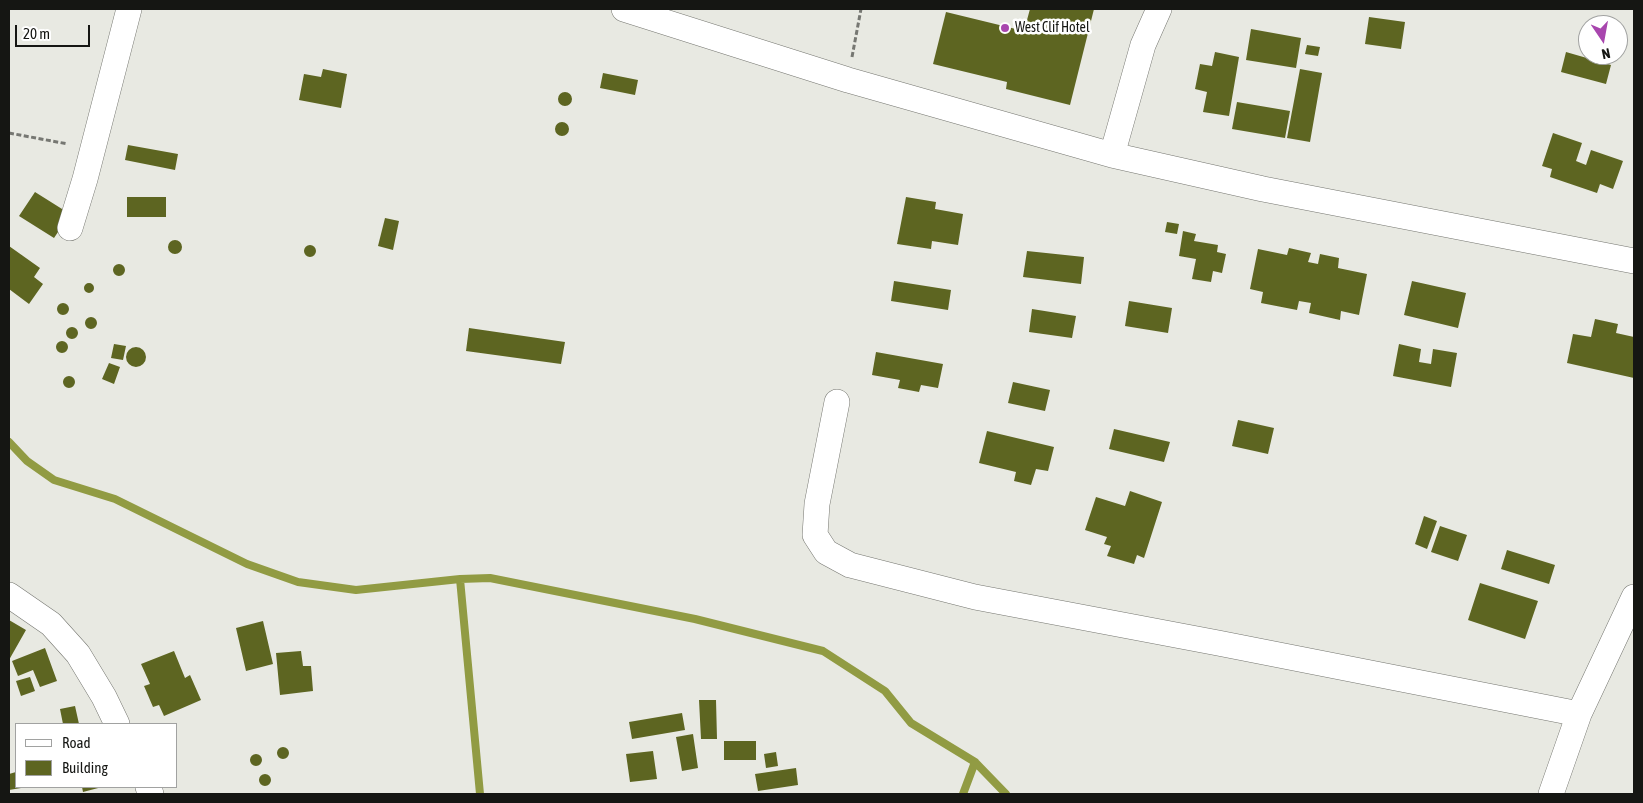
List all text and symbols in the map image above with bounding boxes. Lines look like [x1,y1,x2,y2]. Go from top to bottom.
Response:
scale bar [18,15,92,47]
north arrow [1578,15,1628,65]
place label: West Clif Hotel [1015,20,1090,36]
marker: West Clif Hotel [999,22,1011,34]
text: 20 m [23,25,50,42]
text: N [1600,45,1612,62]
legend [15,723,178,788]
text: Road [62,734,91,751]
text: Building [62,759,108,776]

